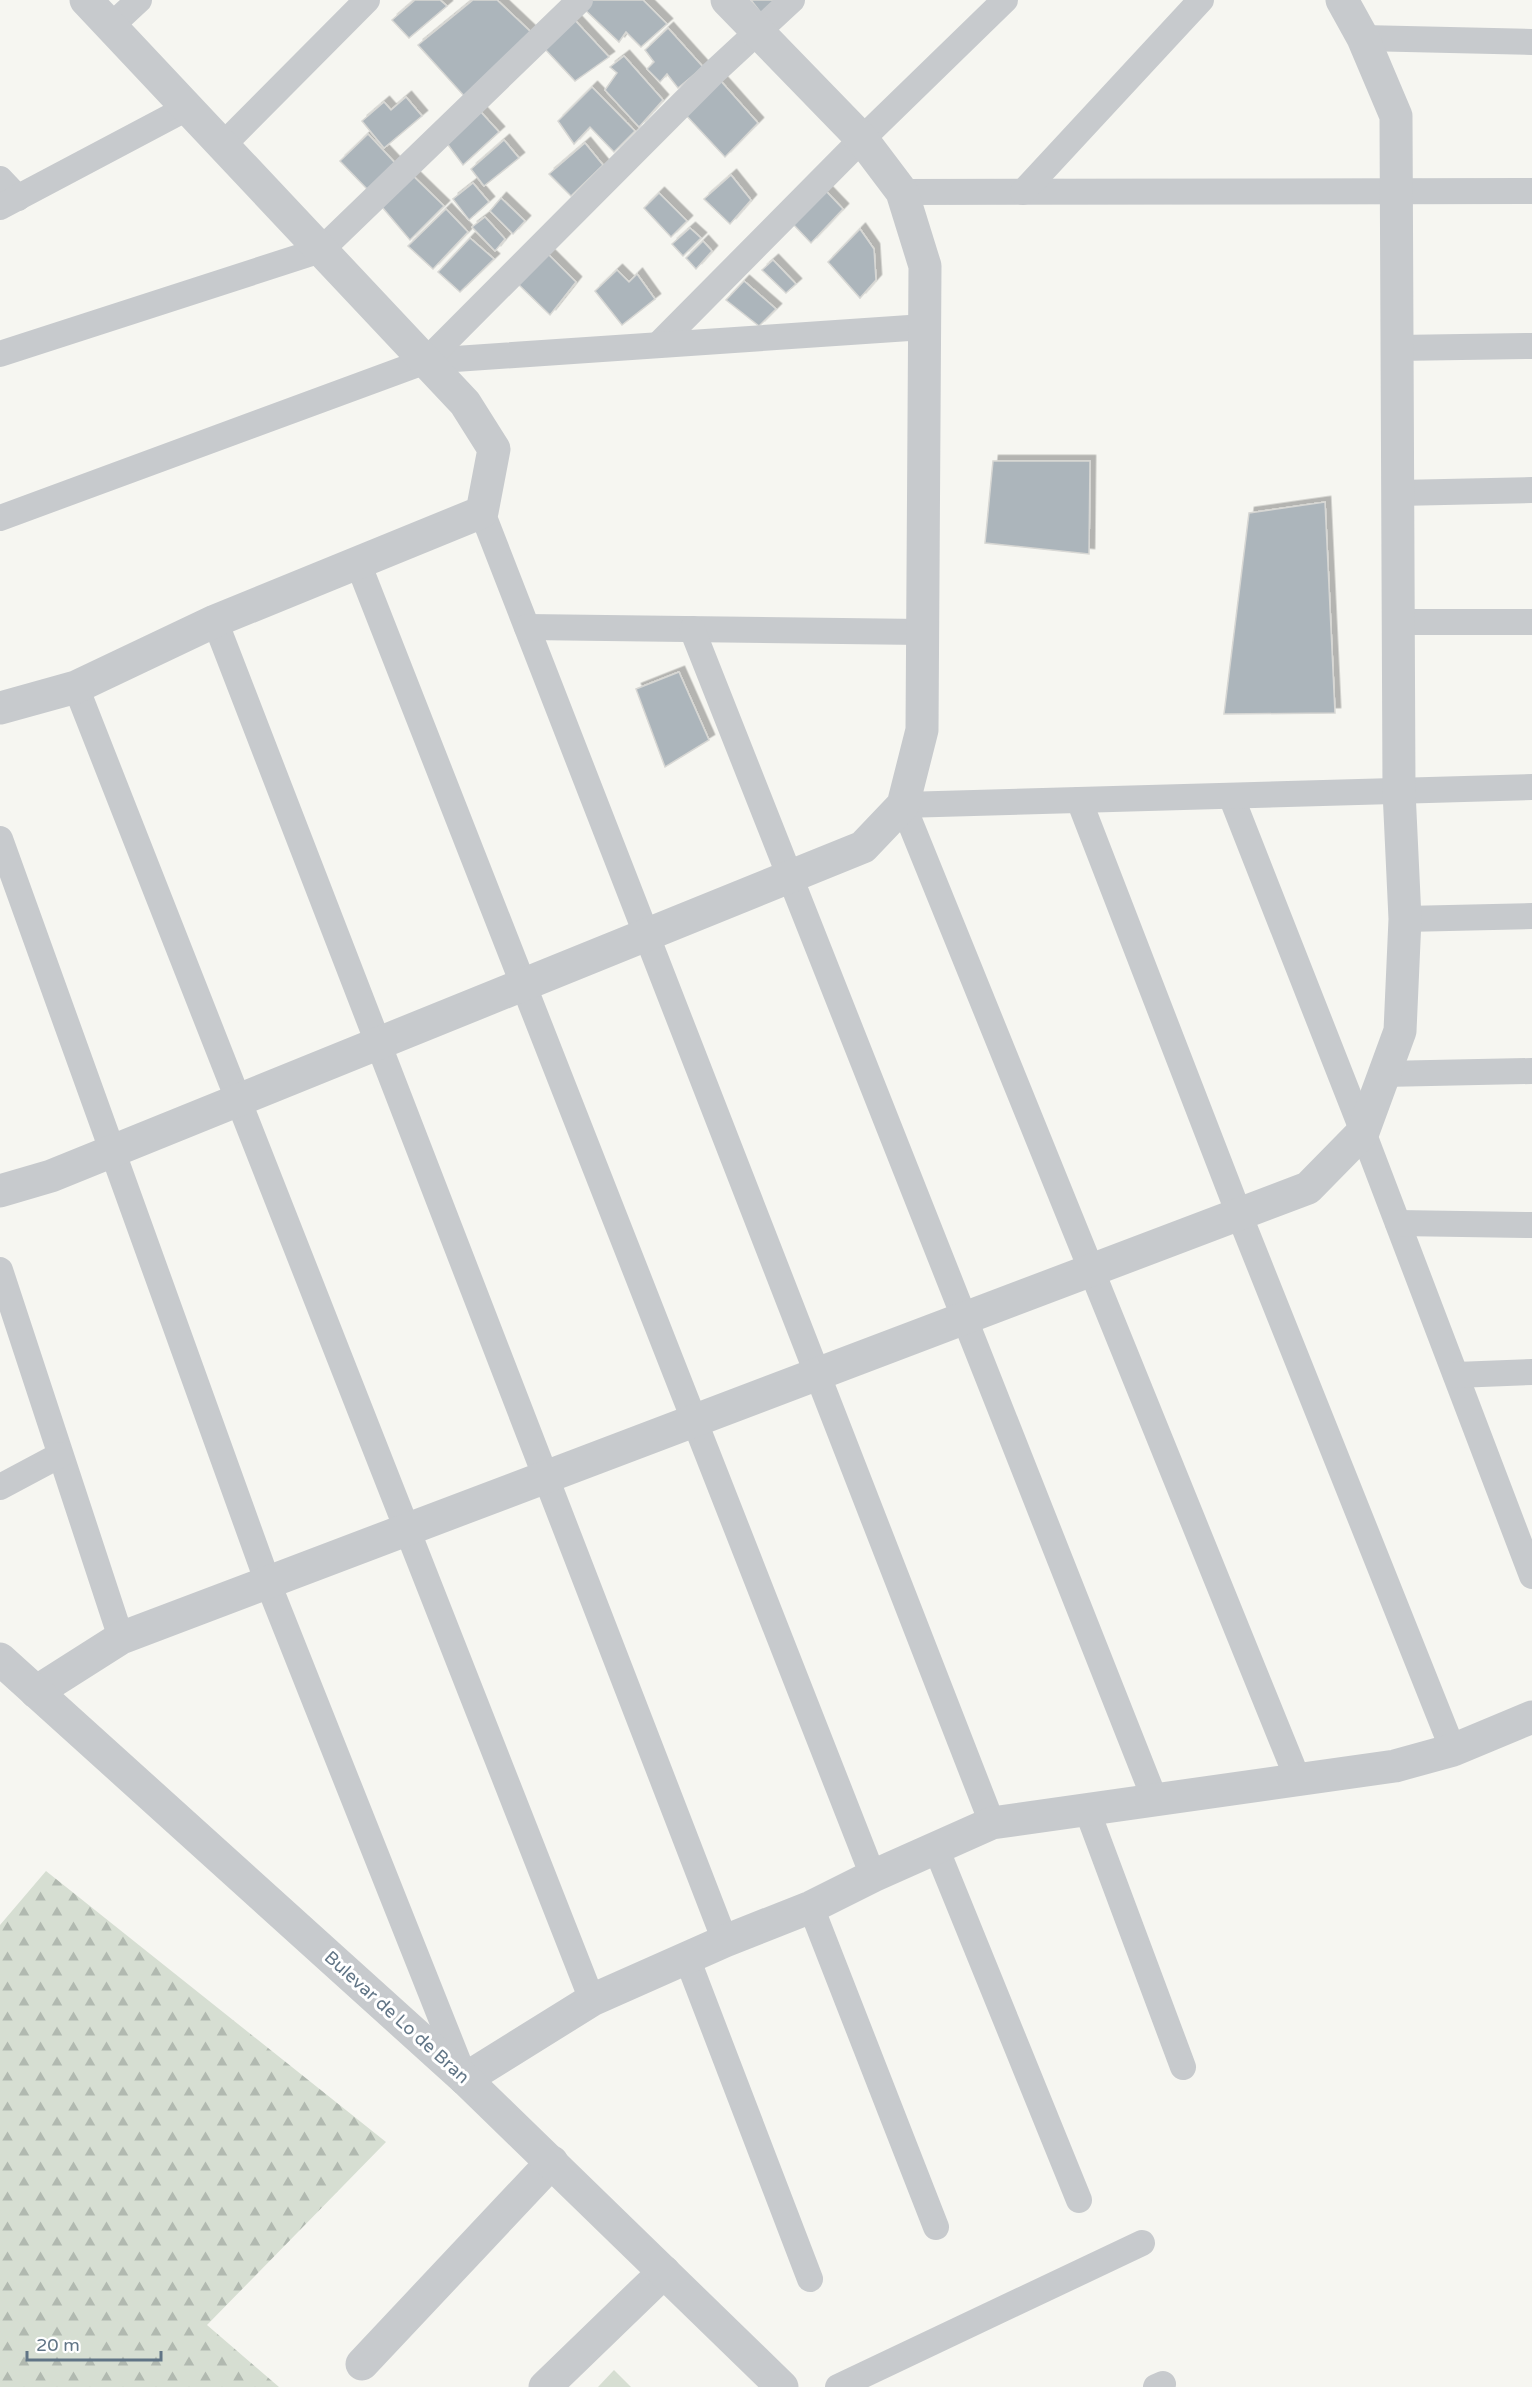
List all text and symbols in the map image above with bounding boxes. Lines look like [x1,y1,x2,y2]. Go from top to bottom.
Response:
street label: Bulevar de Lo de Bran [320,1946,474,2088]
scale bar [27,2324,160,2362]
text: 20 m [36,2334,80,2356]

